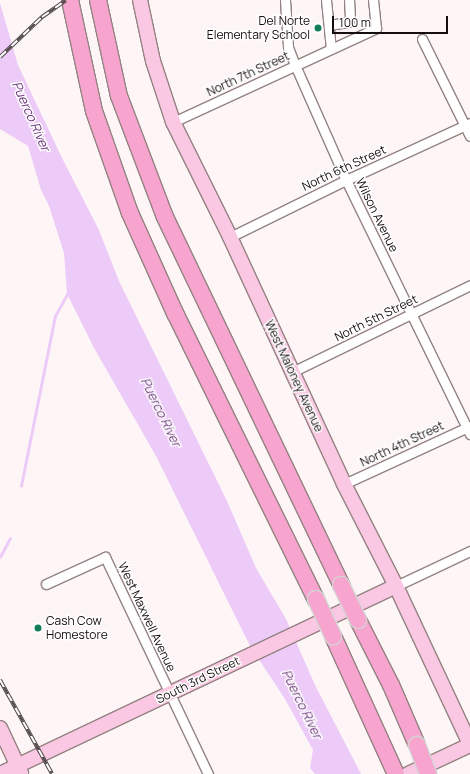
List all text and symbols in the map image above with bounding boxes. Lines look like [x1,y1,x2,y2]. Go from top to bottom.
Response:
scale bar [334,8,450,34]
place label: Del Norte Elementary School [207,14,310,42]
text: 100 m [339,14,371,31]
marker: Del Norte Elementary School [313,23,323,33]
street label: North 7th Street [204,49,292,99]
water label: Puerco River [9,79,53,153]
street label: North 6th Street [300,142,388,194]
street label: Wilson Avenue [353,176,401,254]
street label: North 5th Street [332,292,420,344]
street label: West Maloney Avenue [262,318,326,434]
water label: Puerco River [138,375,184,449]
street label: North 4th Street [358,418,446,470]
street label: West Maxwell Avenue [115,560,179,674]
place label: Cash Cow Homestore [46,614,108,642]
marker: Cash Cow Homestore [33,623,43,633]
street label: South 3rd Street [154,653,242,707]
water label: Puerco River [279,667,325,741]

